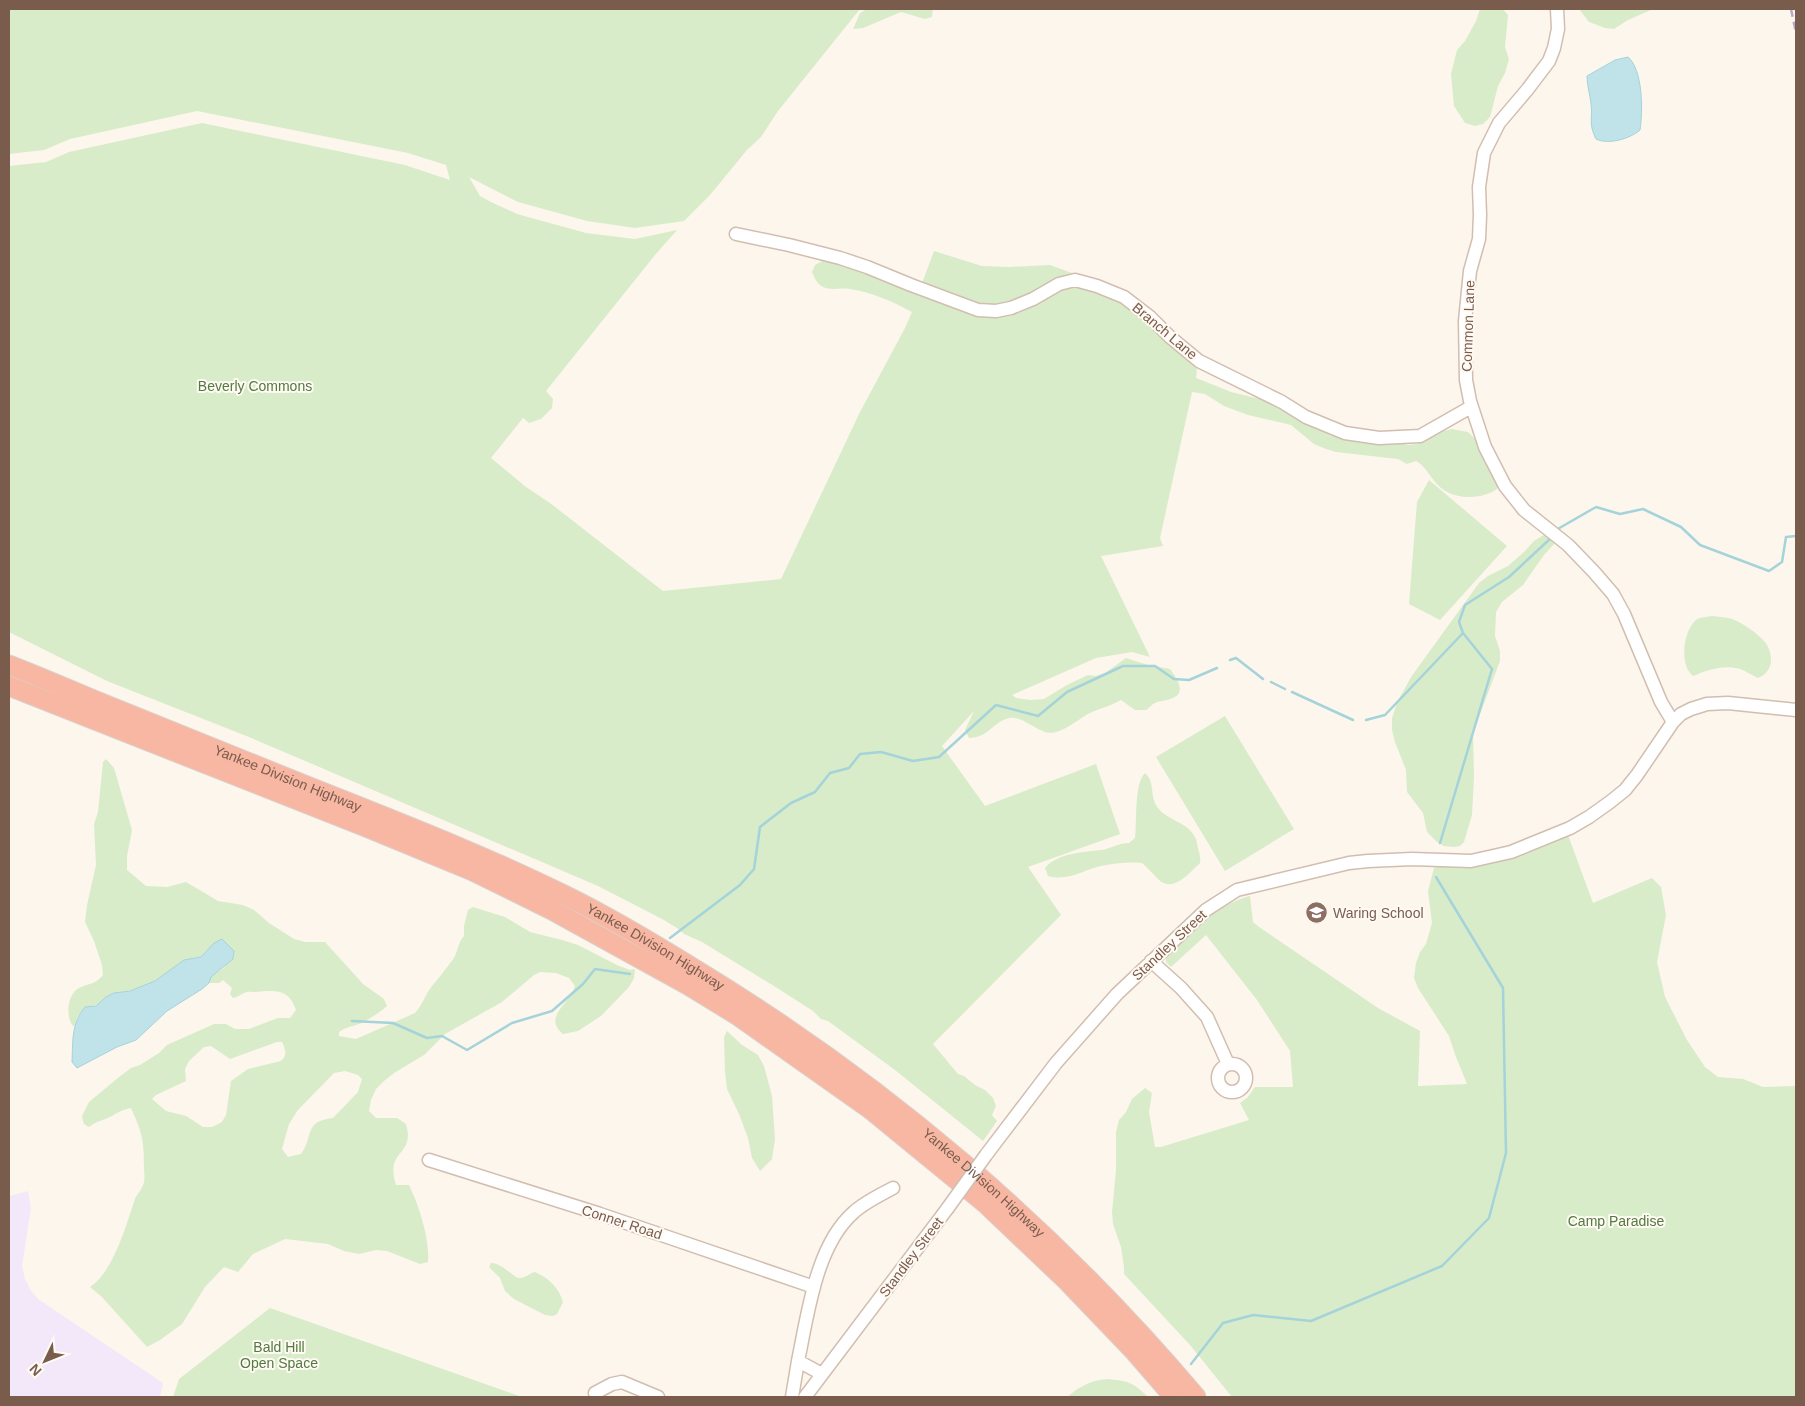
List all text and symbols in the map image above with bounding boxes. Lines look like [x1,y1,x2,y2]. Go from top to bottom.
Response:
street label: Common Lane [1458,280,1478,372]
street label: Branch Lane [1129,299,1201,363]
park label: Beverly Commons [198,378,312,394]
street label: Yankee Division Highway [212,742,364,815]
street label: Yankee Division Highway [584,900,727,993]
school or university icon: Waring School [1305,901,1329,925]
place label: Waring School [1333,905,1424,921]
street label: Standley Street [1129,906,1210,983]
street label: Yankee Division Highway [919,1125,1048,1240]
street label: Conner Road [580,1202,664,1242]
park label: Camp Paradise [1568,1213,1664,1229]
street label: Standley Street [876,1214,946,1300]
north arrow [20,1336,70,1386]
park label: Bald Hill Open Space [240,1339,318,1371]
text: N [26,1361,45,1379]

